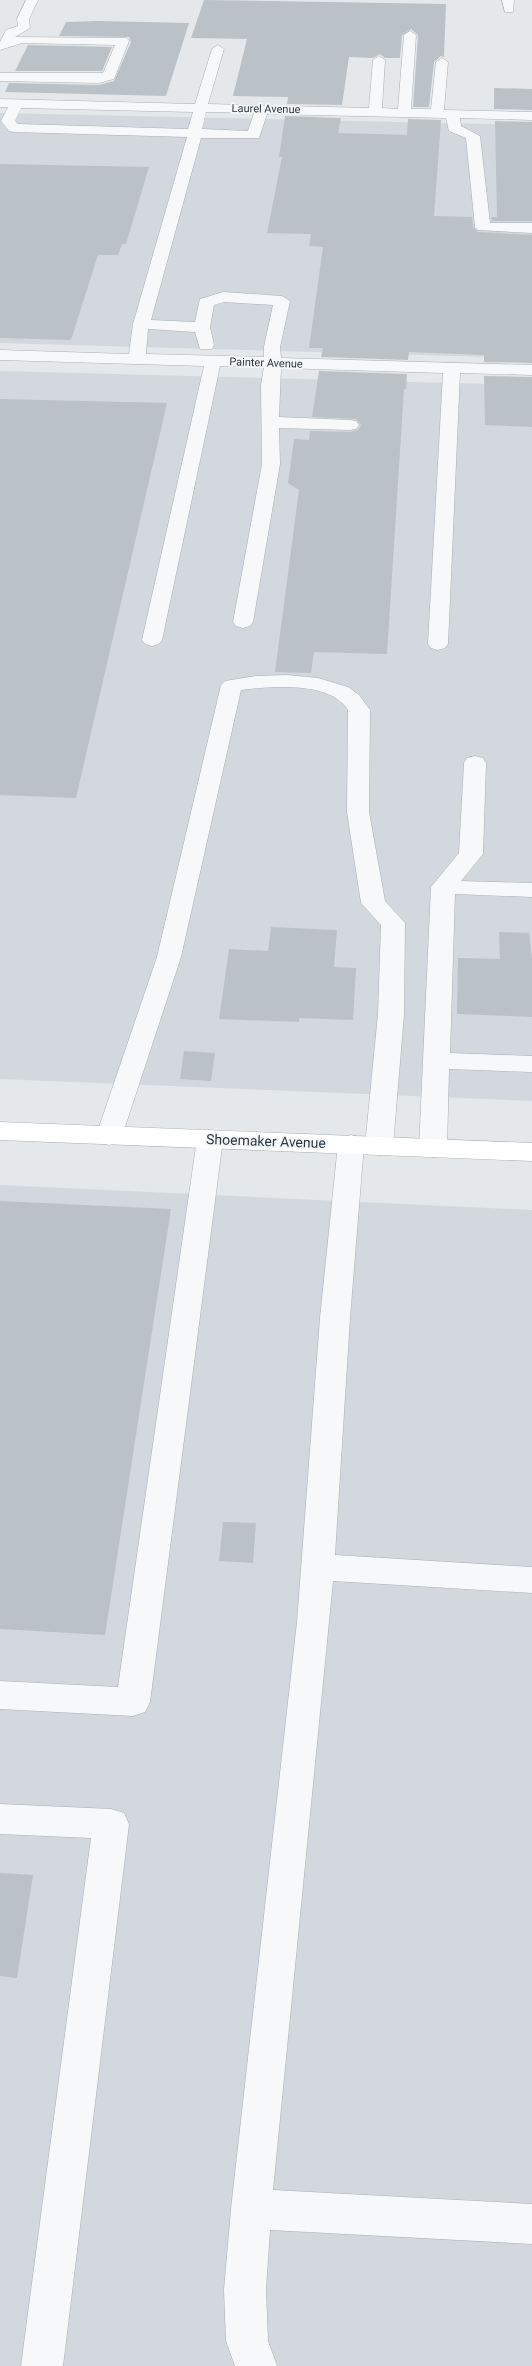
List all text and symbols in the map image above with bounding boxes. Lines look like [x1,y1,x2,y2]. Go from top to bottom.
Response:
street label: Laurel Avenue [231,102,301,116]
street label: Painter Avenue [229,355,303,371]
street label: Shoemaker Avenue [206,1131,326,1151]

